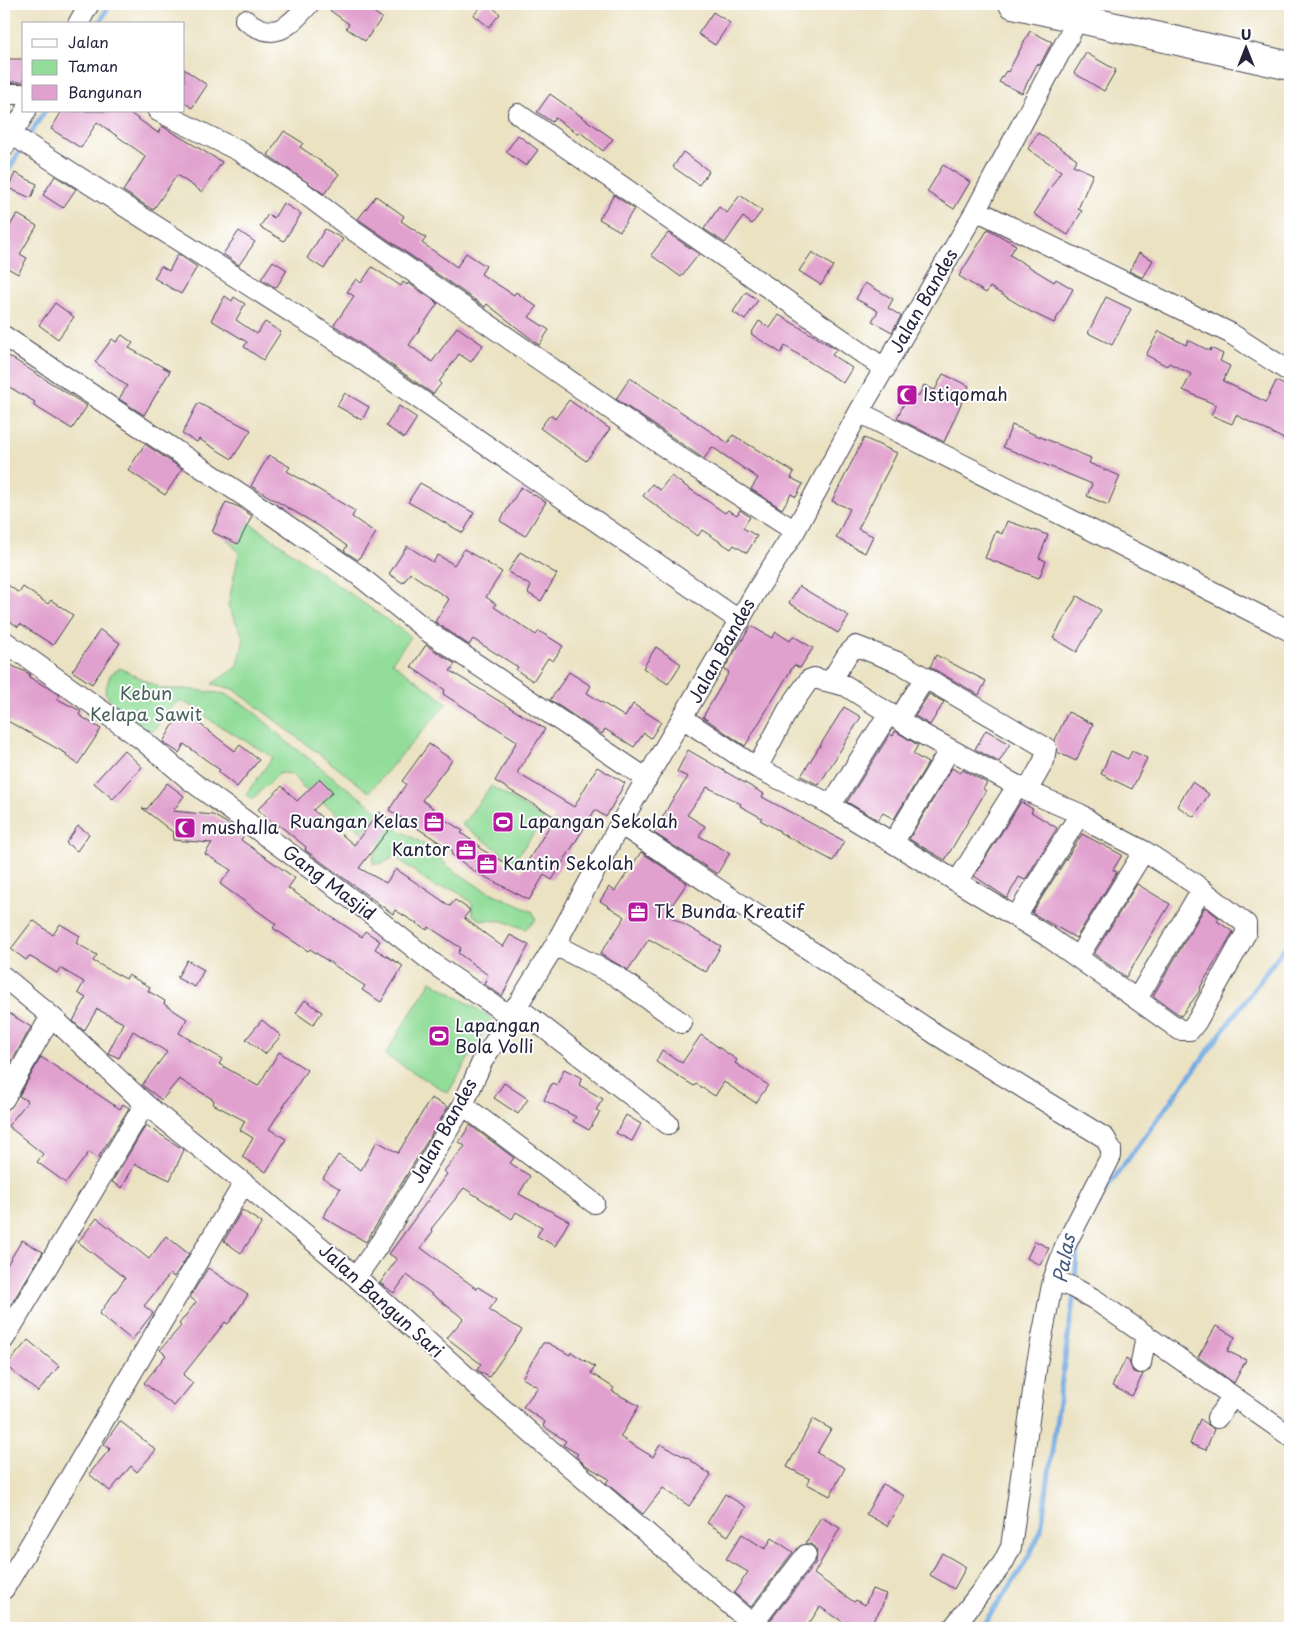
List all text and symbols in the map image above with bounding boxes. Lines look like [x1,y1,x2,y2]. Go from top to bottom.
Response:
legend [22,22,185,112]
north arrow [1222,22,1272,72]
text: U [1241,24,1251,45]
text: Jalan [68,30,109,53]
text: Taman [68,54,118,77]
text: Bangunan [68,80,142,103]
street label: Jalan Bandes [882,243,964,357]
place label: Istiqomah [923,380,1008,407]
mosque icon: Istiqomah [895,383,919,407]
street label: Jalan Bandes [681,593,761,708]
park label: Kebun Kelapa Sawit [90,679,202,727]
place label: Ruangan Kelas [290,807,418,834]
place label: Lapangan Sekolah [519,807,678,834]
office icon: Ruangan Kelas [422,810,446,834]
sports icon: Lapangan Sekolah [491,810,515,834]
place label: mushalla [201,813,279,840]
mosque icon: mushalla [173,816,197,840]
place label: Kantor [392,835,451,862]
street label: Gang Masjid [278,838,382,926]
office icon: Kantor [454,838,478,862]
place label: Kantin Sekolah [503,849,634,876]
office icon: Kantin Sekolah [475,852,499,876]
place label: Tk Bunda Kreatif [654,897,805,924]
office icon: Tk Bunda Kreatif [626,900,650,924]
place label: Lapangan Bola Volli [455,1011,540,1059]
sports icon: Lapangan Bola Volli [427,1024,451,1048]
street label: Jalan Bandes [403,1073,483,1188]
water label: Palas [1045,1230,1081,1286]
street label: Jalan Bangun Sari [313,1236,451,1363]

